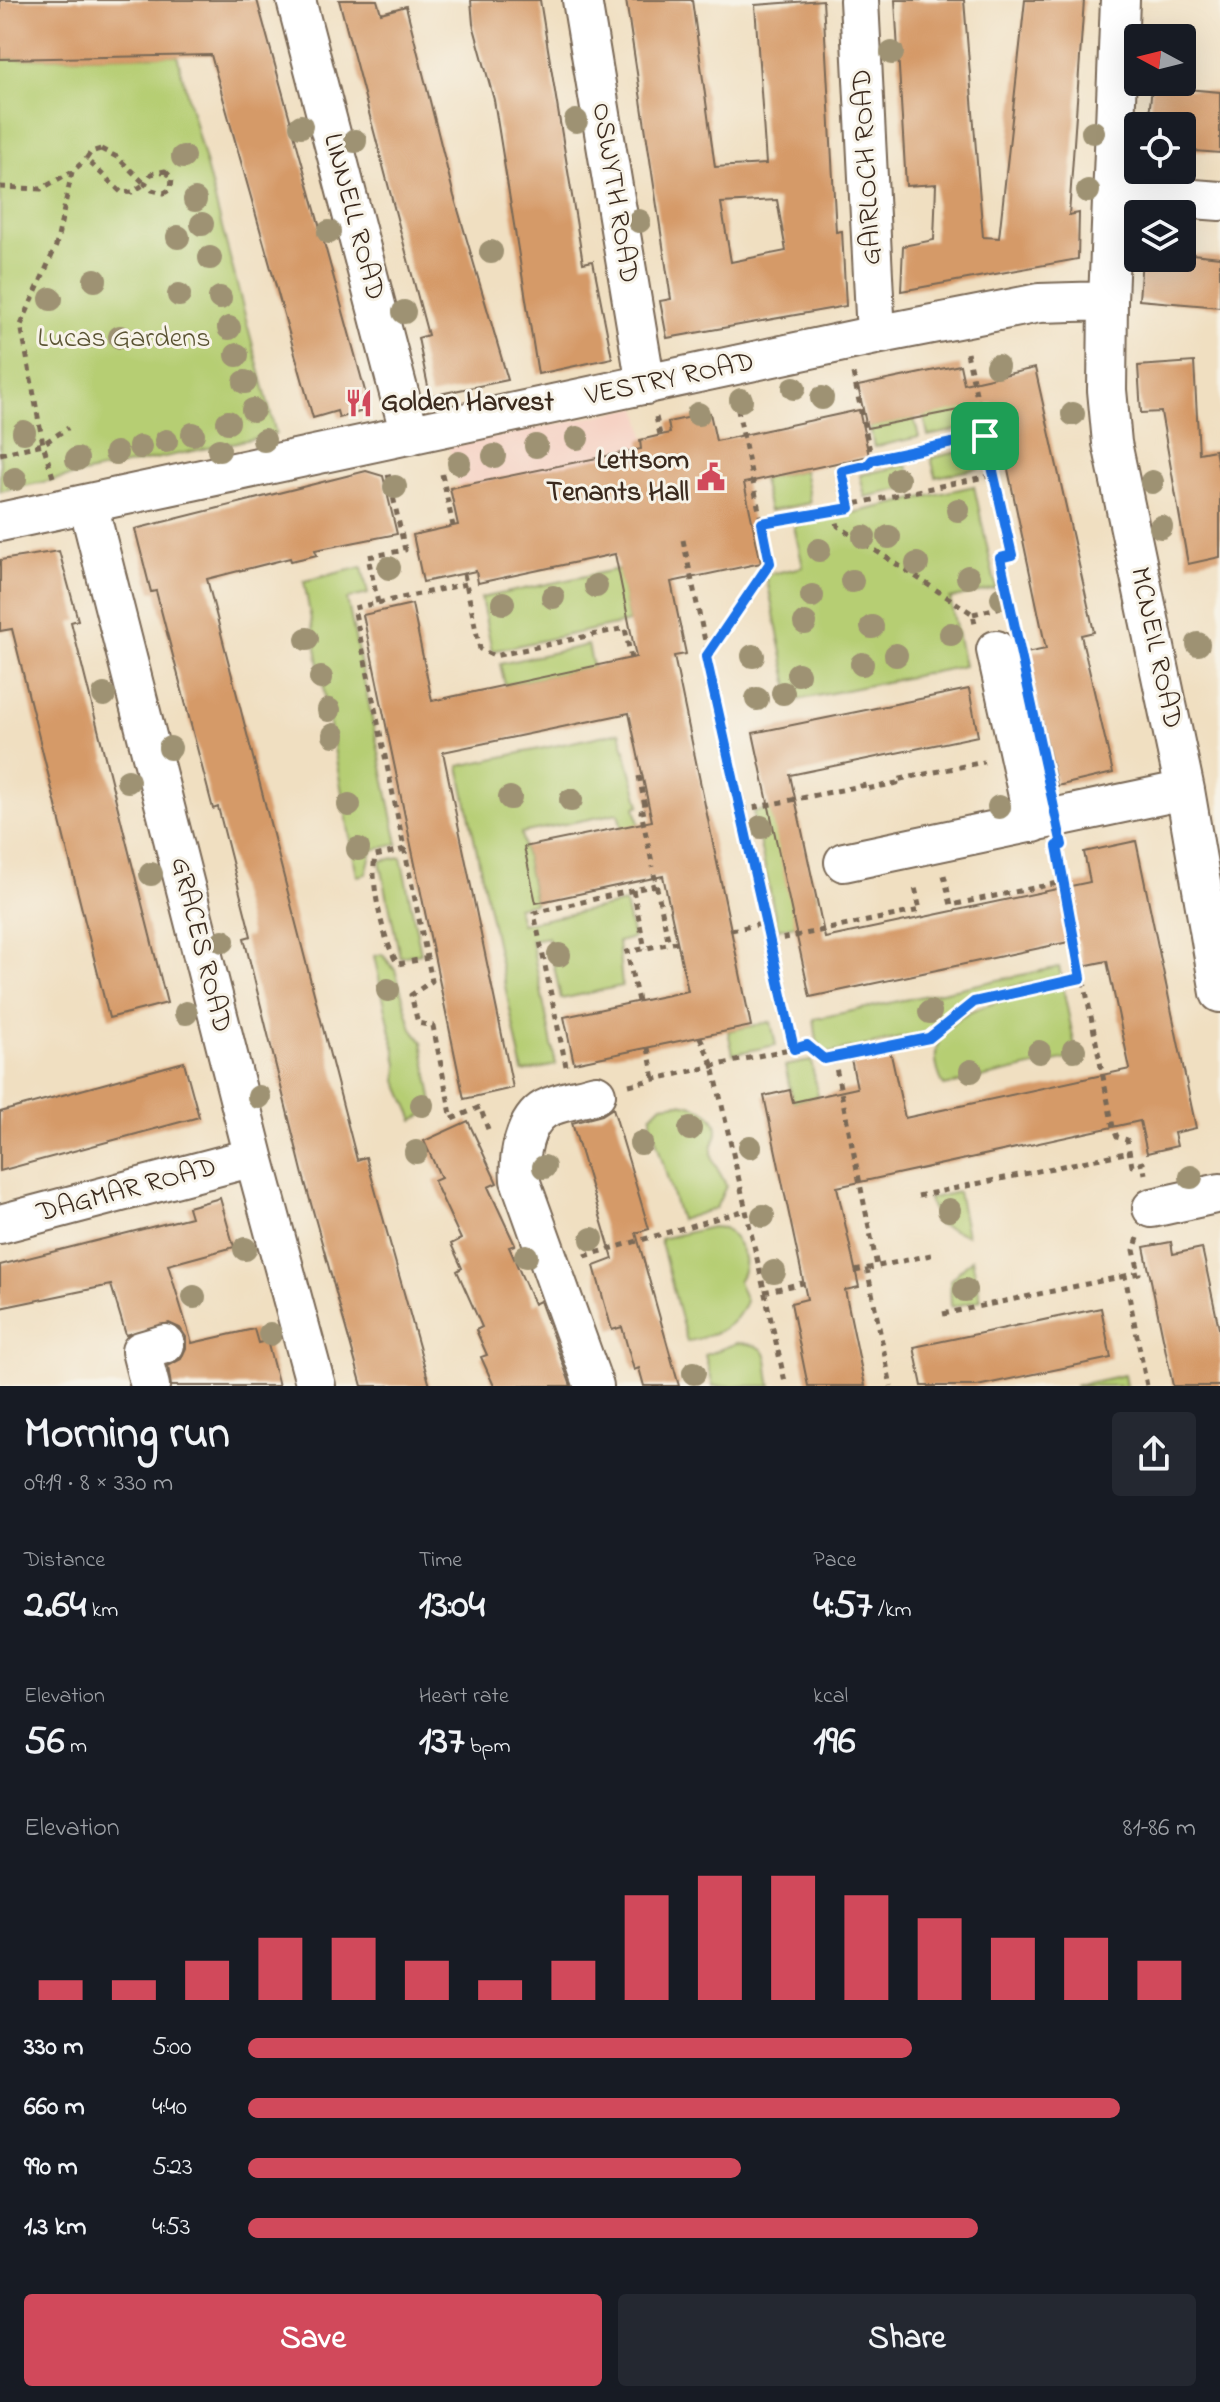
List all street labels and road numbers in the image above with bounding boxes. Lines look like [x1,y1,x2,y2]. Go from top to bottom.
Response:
street label: GAIRLOCH ROAD [842,68,894,266]
street label: OSWYTH ROAD [580,100,648,286]
street label: LINNELL ROAD [311,129,395,305]
street label: VESTRY ROAD [581,342,758,418]
street label: MCNEIL ROAD [1118,563,1192,733]
street label: GRACES ROAD [158,853,242,1037]
street label: DAGMAR ROAD [32,1147,221,1235]

